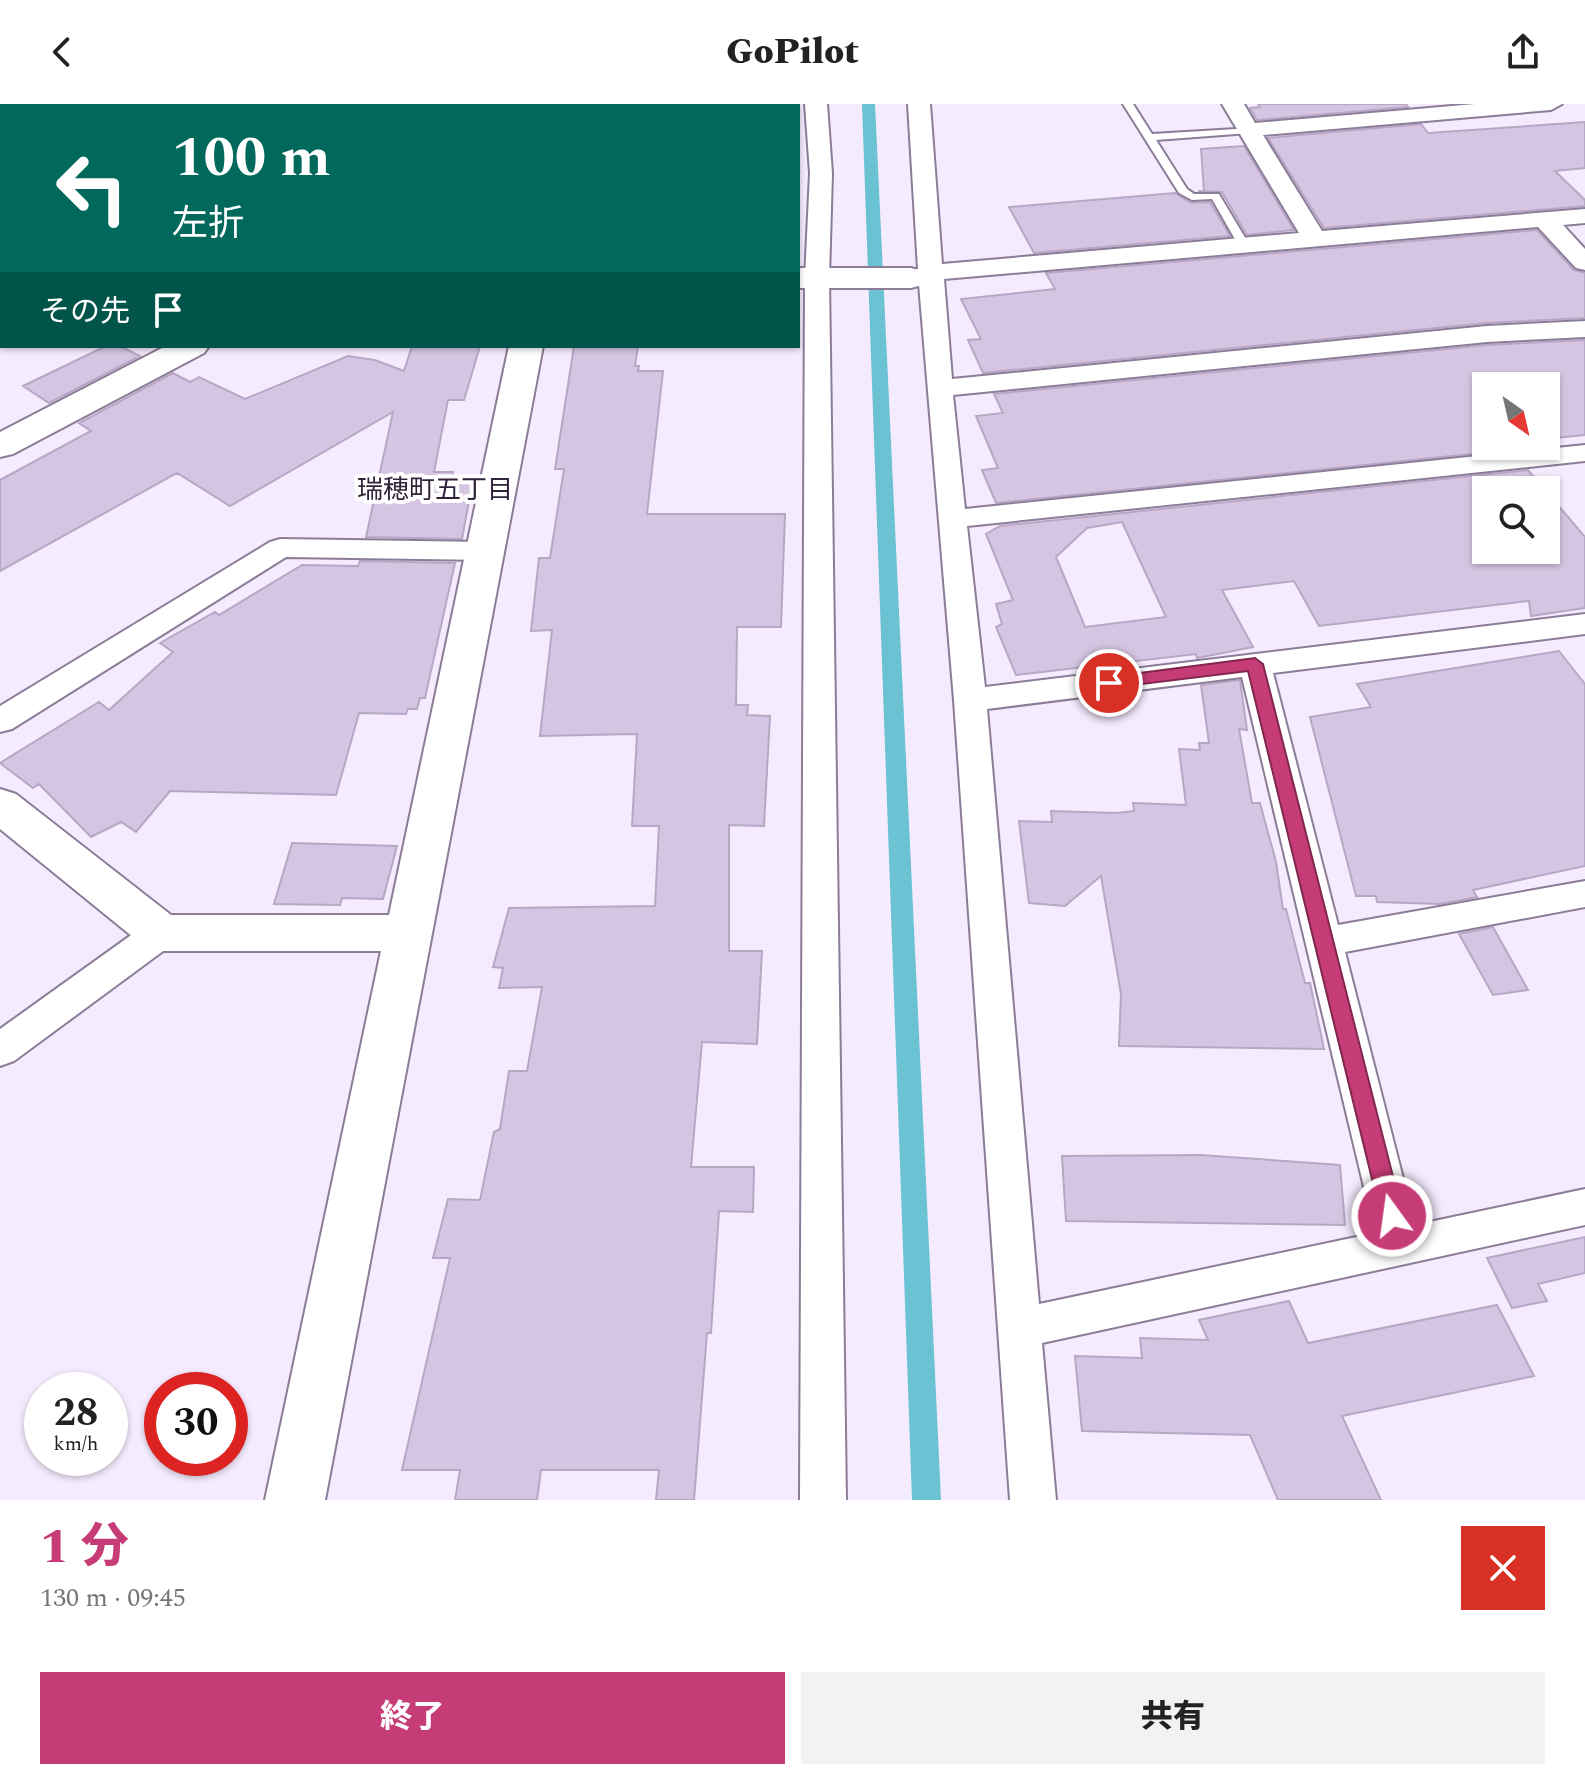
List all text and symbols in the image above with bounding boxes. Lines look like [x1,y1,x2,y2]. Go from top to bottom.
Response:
text: GoPilot [726,25,859,80]
icon: back [40,30,84,74]
icon: share [1501,30,1545,74]
text: 100 m [172,116,331,201]
icon: left [40,136,144,240]
text: 左折 [172,197,244,252]
icon: arrive [146,288,190,332]
text: その先 [40,289,130,335]
north arrow [1472,372,1560,460]
map controls [1472,372,1560,564]
district label: 瑞穂町五丁目 [357,470,513,510]
button: search [1472,476,1560,564]
pin [1075,649,1143,717]
icon: arrive [1087,661,1131,705]
position arrow [1350,1174,1434,1258]
speed limit sign: 30 [144,1372,248,1476]
text: 28 [54,1383,98,1444]
text: km/h [54,1429,99,1459]
text: 1 分 [40,1511,129,1584]
button: close [1461,1526,1545,1610]
text: 130 m · 09:45 [40,1578,186,1618]
button: 終了 [40,1672,785,1764]
button: 共有 [801,1672,1545,1764]

